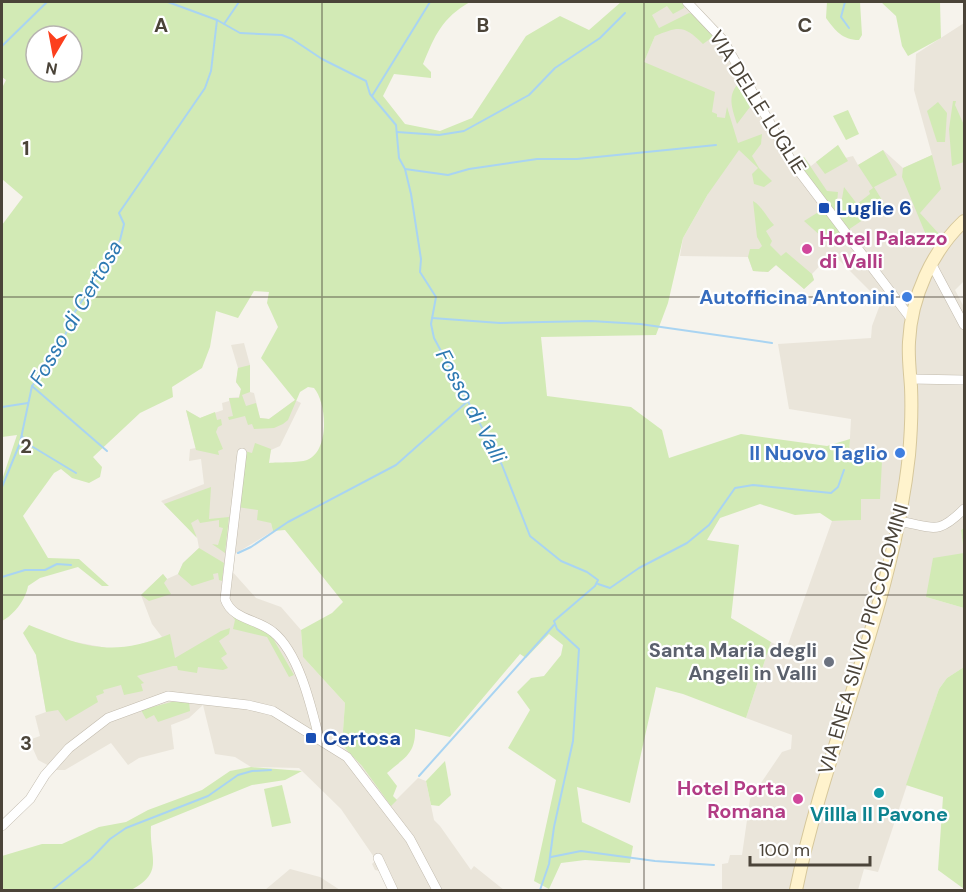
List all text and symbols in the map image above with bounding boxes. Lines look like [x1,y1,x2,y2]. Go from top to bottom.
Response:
text: A [154,12,168,38]
text: B [477,12,489,38]
text: C [798,12,812,38]
north arrow [24,24,84,84]
street label: VIA DELLE LUGLIE [703,26,813,178]
text: N [44,57,59,80]
text: 1 [22,135,30,161]
place label: Luglie 6 [836,195,912,221]
marker: Luglie 6 [817,201,831,215]
place label: Hotel Palazzo di Valli [819,225,948,274]
water label: Fosso di Certosa [23,235,129,391]
marker: Hotel Palazzo di Valli [800,242,814,256]
place label: Autofficina Antonini [699,284,895,310]
marker: Autofficina Antonini [900,290,914,304]
water label: Fosso di Valli [429,344,513,469]
text: 2 [20,433,32,459]
place label: Il Nuovo Taglio [749,440,888,466]
marker: Il Nuovo Taglio [893,446,907,460]
street label: VIA ENEA SILVIO PICCOLOMINI [812,501,914,777]
place label: Santa Maria degli Angeli in Valli [649,637,817,686]
marker: Santa Maria degli Angeli in Valli [822,655,836,669]
place label: Certosa [323,725,401,751]
text: 3 [20,730,32,756]
marker: Certosa [304,731,318,745]
place label: Hotel Porta Romana [677,775,786,824]
marker: Villla Il Pavone [872,786,886,800]
marker: Hotel Porta Romana [791,792,805,806]
place label: Villla Il Pavone [810,801,948,827]
scale bar [750,829,870,867]
text: 100 m [759,838,810,862]

